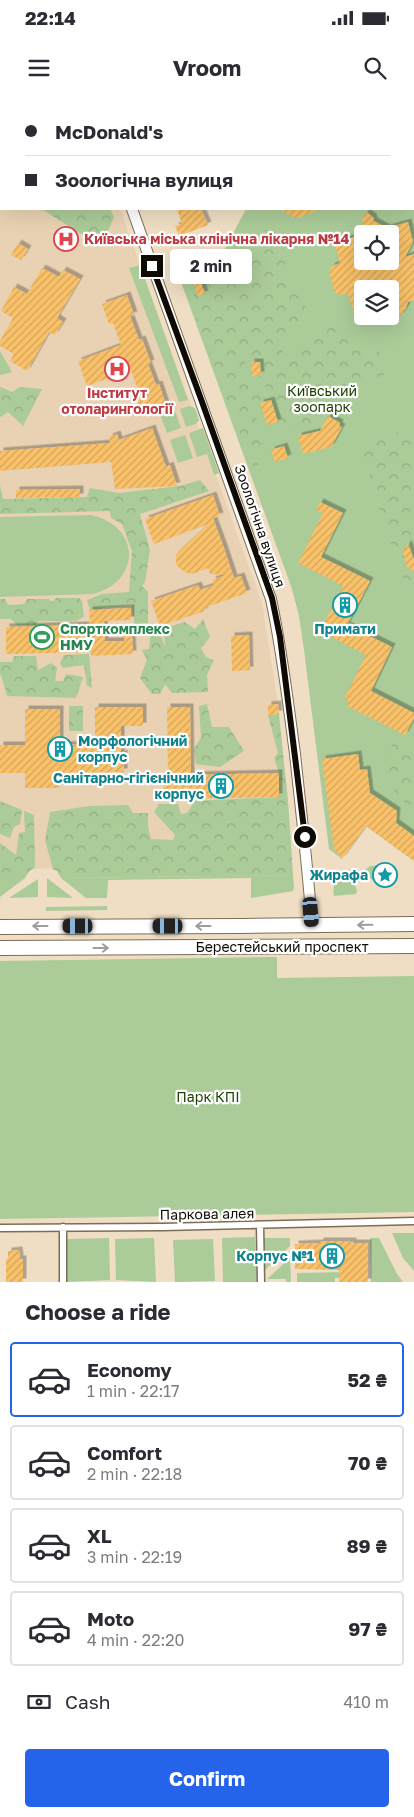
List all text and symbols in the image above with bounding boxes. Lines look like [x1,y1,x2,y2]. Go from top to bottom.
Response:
text: 22:14 [25,6,76,29]
icon: menu [25,54,53,82]
text: Vroom [173,54,241,81]
icon: search [361,54,389,82]
text: McDonald's [55,120,164,143]
text: Зоологічна вулиця [55,168,233,191]
map controls [354,225,399,325]
button: locate [354,225,399,270]
hospital icon: Київська міська клінічна лікарня №14 [53,226,79,252]
place label: Київська міська клінічна лікарня №14 [84,230,349,247]
callout: 2 min [170,248,252,284]
route end [141,255,163,277]
text: 2 min [190,256,232,276]
button: layers [354,280,399,325]
hospital icon: Інститут отоларингології [104,356,130,382]
park label: Київський зоопарк [287,382,357,415]
place label: Інститут отоларингології [61,384,174,417]
street label: Зоологічна вулиця [231,462,289,590]
building icon: Примати [332,592,358,618]
place label: Спорткомплекс НМУ [60,620,170,653]
place label: Примати [314,620,376,637]
sports icon: Спорткомплекс НМУ [29,624,55,650]
place label: Морфологічний корпус [78,732,187,765]
building icon: Морфологічний корпус [47,736,73,762]
place label: Санітарно-гігієнічний корпус [53,769,204,802]
building icon: Санітарно-гігієнічний корпус [208,773,234,799]
route start [294,826,316,848]
place icon: Жирафа [372,862,398,888]
place label: Жирафа [310,866,368,883]
car [302,896,319,928]
car [63,919,93,934]
car [153,919,183,934]
one-way arrow [358,920,374,930]
one-way arrow [33,921,49,931]
one-way arrow [195,921,212,931]
street label: Берестейський проспект [195,938,369,955]
one-way arrow [92,943,109,953]
park label: Парк КПІ [176,1088,240,1105]
street label: Паркова алея [159,1204,254,1223]
building icon: Корпус №1 [319,1243,345,1269]
place label: Корпус №1 [236,1247,314,1264]
text: Choose a ride [25,1298,171,1325]
icon: car [27,1357,72,1402]
text: Economy [87,1358,172,1381]
text: 52 ₴ [347,1368,387,1391]
text: 1 min · 22:17 [87,1381,179,1401]
icon: car [27,1440,72,1485]
text: Comfort [87,1441,162,1464]
text: 70 ₴ [348,1451,387,1474]
text: 2 min · 22:18 [87,1464,182,1484]
icon: car [27,1523,72,1568]
text: XL [87,1524,112,1547]
text: 89 ₴ [346,1534,387,1557]
text: 3 min · 22:19 [87,1547,182,1567]
icon: car [27,1606,72,1651]
text: Moto [87,1607,134,1630]
text: 97 ₴ [348,1617,387,1640]
text: 4 min · 22:20 [87,1630,184,1650]
icon: cash [25,1688,53,1716]
text: Cash [65,1690,110,1713]
text: 410 m [343,1692,389,1712]
button: Confirm [25,1749,389,1807]

